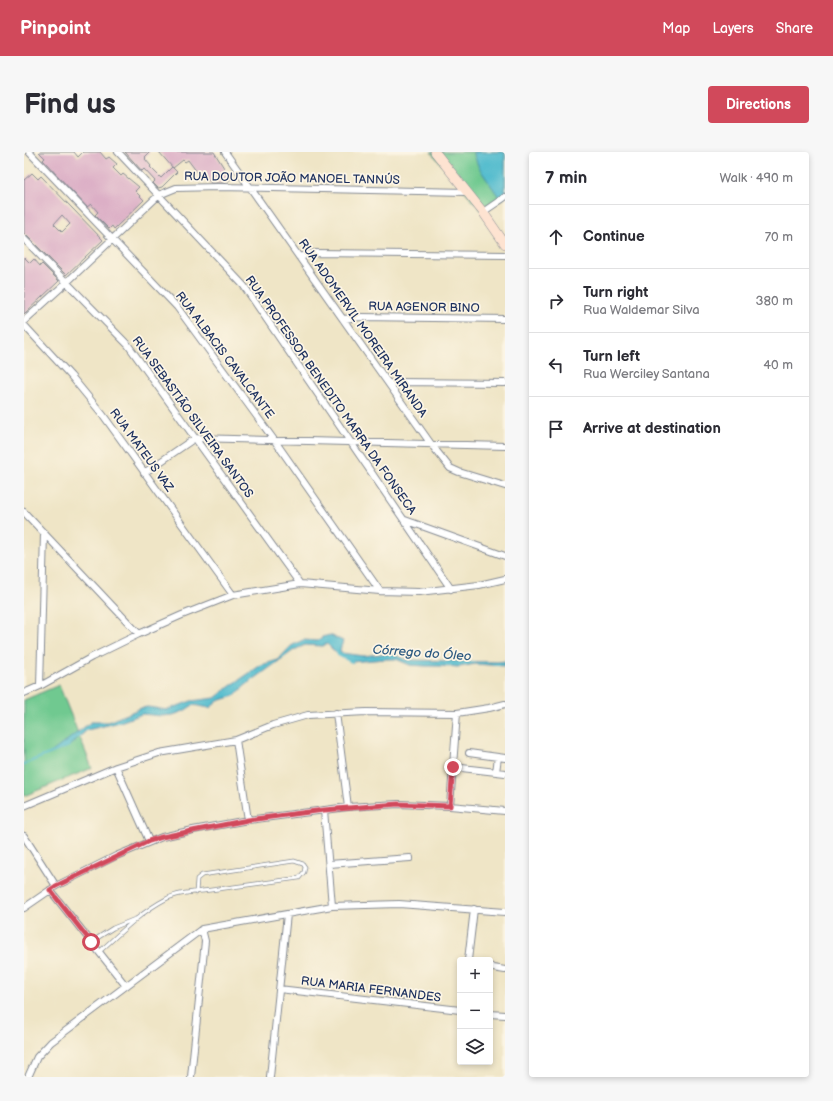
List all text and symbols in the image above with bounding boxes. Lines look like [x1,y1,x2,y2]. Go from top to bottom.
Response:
text: Pinpoint [20,17,91,40]
text: Map [662,20,690,37]
text: Layers [712,20,754,37]
text: Share [776,20,813,37]
button: Directions [708,86,809,123]
text: Find us [24,88,116,121]
street label: RUA DOUTOR JOÃO MANOEL TANNÚS [184,167,400,188]
text: 7 min [545,168,587,188]
text: Walk · 490 m [719,170,793,186]
icon: ahead [545,226,567,248]
text: Continue [583,227,645,246]
text: 70 m [765,229,793,245]
street label: RUA ADOMERVIL MOREIRA MIRANDA [295,236,431,421]
street label: RUA PROFESSOR BENEDITO MARRA DA FONSECA [242,273,420,518]
text: Turn right [583,283,648,302]
street label: RUA ALBACIS CAVALCANTE [172,289,277,422]
icon: right [545,290,567,312]
text: 380 m [756,293,793,309]
street label: RUA AGENOR BINO [368,299,480,316]
text: Rua Waldemar Silva [583,302,700,318]
street label: RUA SEBASTIÃO SILVEIRA SANTOS [129,333,257,501]
text: Turn left [583,347,640,366]
icon: left [545,354,567,376]
text: 40 m [763,357,793,373]
text: Rua Werciley Santana [583,366,710,382]
street label: RUA MATEUS VAZ [106,406,177,495]
icon: arrive [545,418,567,440]
text: Arrive at destination [583,419,721,438]
water label: Córrego do Óleo [372,642,472,664]
route end [444,758,462,776]
route start [82,933,100,951]
map controls [457,957,493,1065]
button: + [457,957,493,993]
street label: RUA MARIA FERNANDES [300,973,442,1006]
button: − [457,993,493,1029]
button: layers [457,1029,493,1065]

